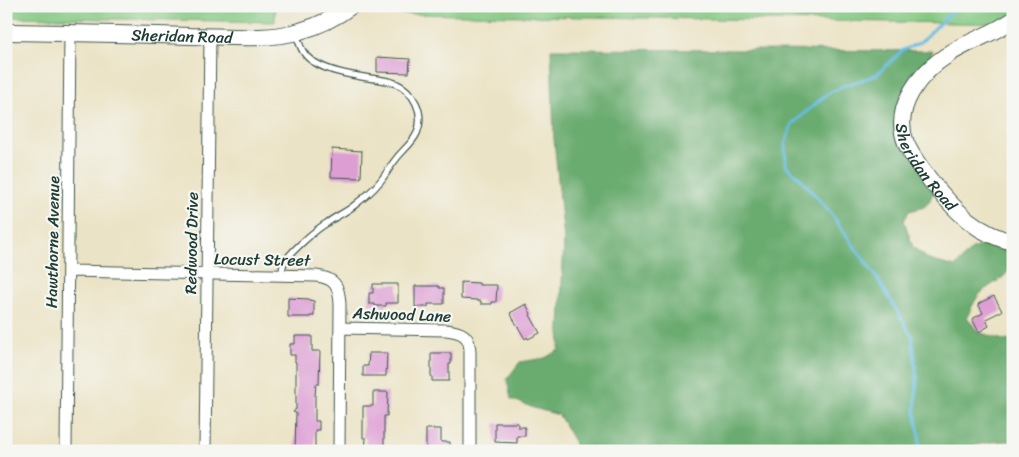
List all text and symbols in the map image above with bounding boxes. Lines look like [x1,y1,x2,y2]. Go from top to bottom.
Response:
street label: Sheridan Road [131,20,234,52]
street label: Sheridan Road [887,122,965,219]
street label: Hawthorne Avenue [37,175,68,308]
street label: Redwood Drive [176,192,207,294]
street label: Locust Street [213,244,311,275]
street label: Ashwood Lane [351,298,452,331]

